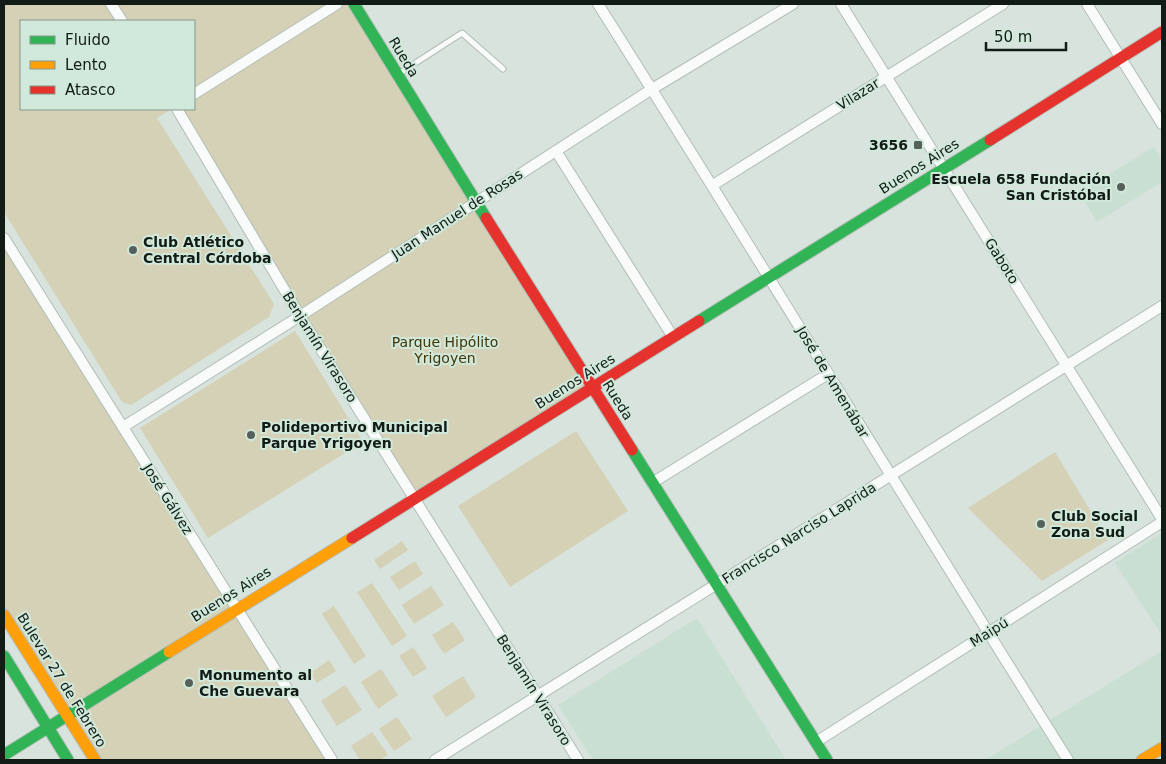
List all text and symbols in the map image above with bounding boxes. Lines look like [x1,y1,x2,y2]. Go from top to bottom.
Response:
legend [20,20,195,110]
scale bar [986,20,1066,52]
text: 50 m [994,28,1032,46]
text: Fluido [65,31,110,49]
street label: Rueda [386,34,422,80]
text: Lento [65,56,107,74]
street label: Vilazar [834,75,883,113]
text: Atasco [65,81,115,99]
street label: Buenos Aires [876,135,962,197]
place label: 3656 [869,137,908,153]
marker: 3656 [912,139,924,151]
street label: Juan Manuel de Rosas [388,166,526,263]
place label: Escuela 658 Fundación San Cristóbal [931,171,1111,203]
marker: Escuela 658 Fundación San Cristóbal [1115,181,1127,193]
place label: Club Atlético Central Córdoba [143,234,271,266]
street label: Gaboto [982,235,1022,287]
marker: Club Atlético Central Córdoba [127,244,139,256]
street label: Benjamín Virasoro [279,289,361,405]
street label: José de Amenábar [793,322,873,441]
park label: Parque Hipólito Yrigoyen [392,334,498,366]
street label: Buenos Aires [532,350,618,412]
street label: Rueda [600,377,636,423]
place label: Polideportivo Municipal Parque Yrigoyen [261,419,448,451]
marker: Polideportivo Municipal Parque Yrigoyen [245,429,257,441]
street label: José Gálvez [139,460,196,537]
street label: Francisco Narciso Laprida [719,479,879,587]
place label: Club Social Zona Sud [1051,508,1138,540]
marker: Club Social Zona Sud [1035,518,1047,530]
street label: Buenos Aires [188,563,274,625]
street label: Bulevar 27 de Febrero [14,610,110,750]
street label: Maipú [967,614,1011,650]
street label: Benjamín Virasoro [493,632,575,748]
place label: Monumento al Che Guevara [199,667,312,699]
marker: Monumento al Che Guevara [183,677,195,689]

